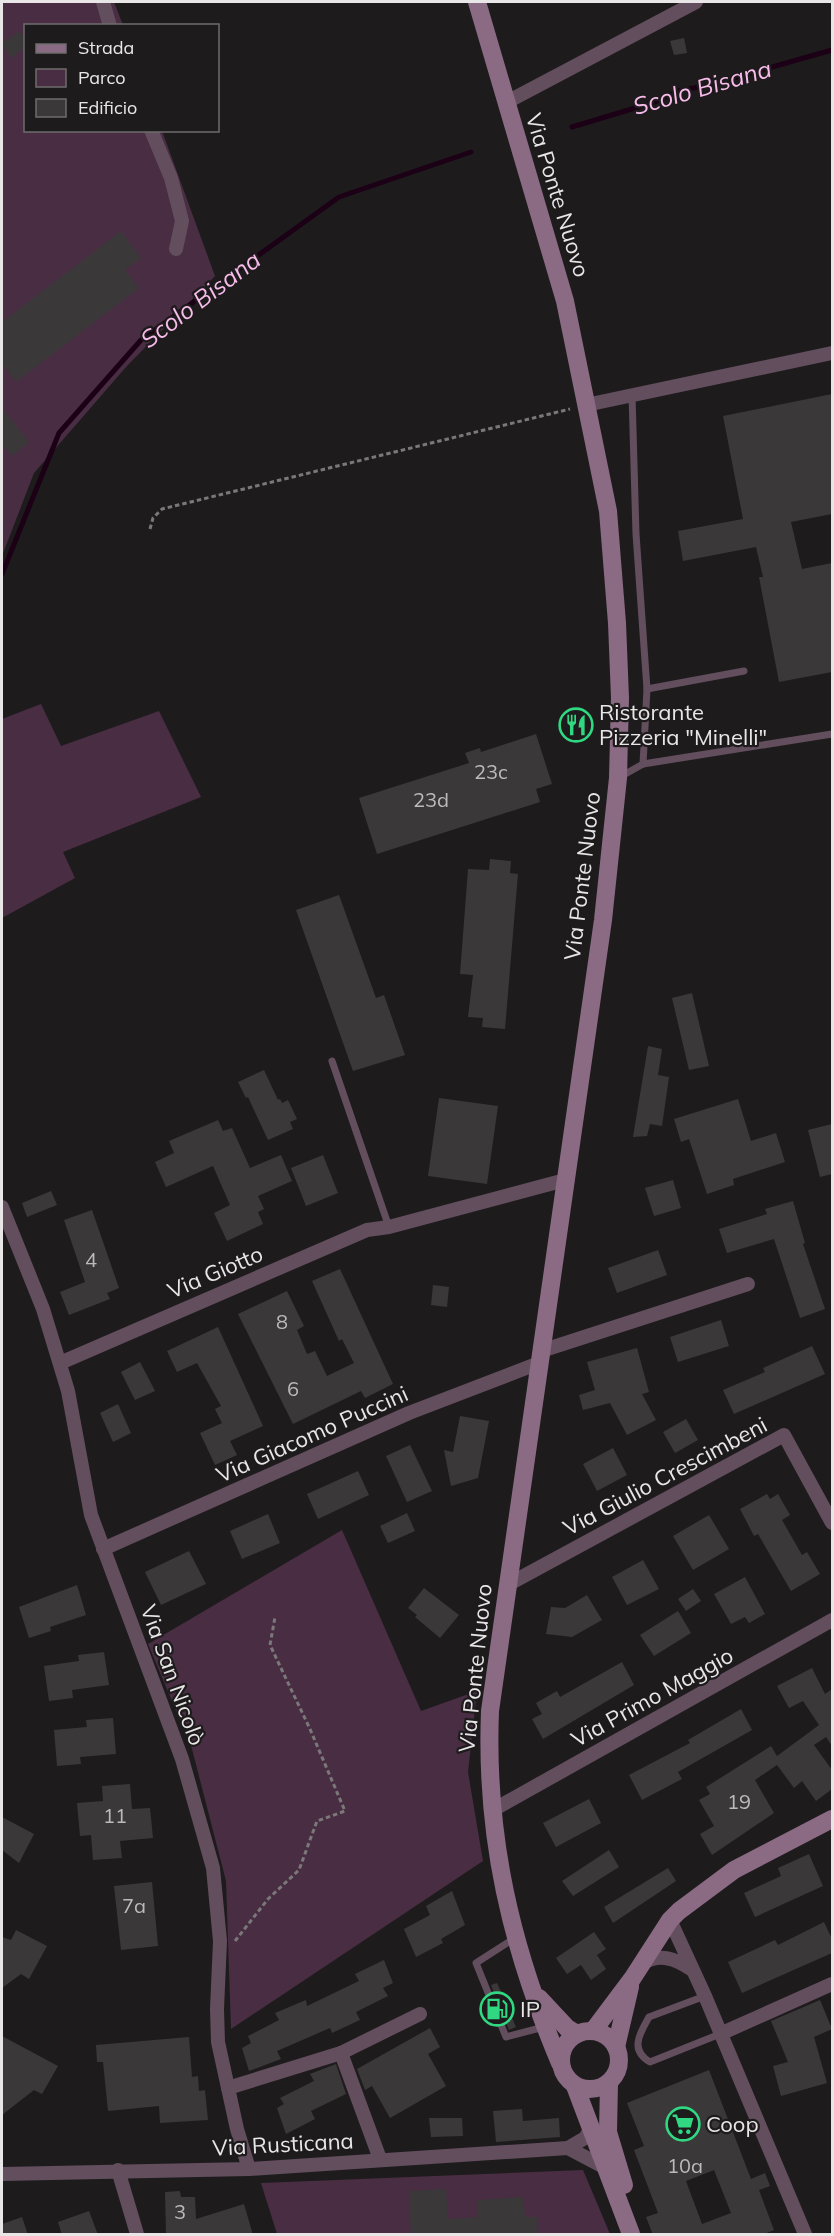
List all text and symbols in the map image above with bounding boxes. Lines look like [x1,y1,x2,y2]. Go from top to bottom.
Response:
legend [24,24,219,132]
text: Strada [78,36,134,59]
water label: Scolo Bisana [629,53,775,121]
text: Parco [78,66,126,89]
text: Edificio [78,96,137,119]
street label: Via Ponte Nuovo [520,110,596,280]
water label: Scolo Bisana [134,244,266,354]
place label: Ristorante Pizzeria "Minelli" [599,698,767,751]
restaurant icon: Ristorante Pizzeria "Minelli" [558,707,594,743]
house number: 23c [474,759,508,784]
house number: 23d [413,787,449,812]
street label: Via Ponte Nuovo [558,790,606,962]
street label: Via Giotto [163,1239,267,1305]
house number: 4 [85,1247,97,1272]
house number: 8 [276,1309,288,1334]
house number: 6 [287,1376,299,1401]
street label: Via Giacomo Puccini [212,1379,412,1489]
street label: Via Giulio Crescimbeni [558,1410,772,1542]
street label: Via Ponte Nuovo [452,1582,498,1754]
street label: Via San Nicolò [135,1601,211,1749]
street label: Via Primo Maggio [566,1641,738,1753]
house number: 19 [727,1789,751,1814]
house number: 11 [103,1803,127,1828]
house number: 7a [122,1893,146,1918]
fuel station icon: IP [479,1991,515,2027]
place label: IP [520,1995,540,2023]
supermarket icon: Coop [665,2106,701,2142]
place label: Coop [706,2110,759,2138]
street label: Via Rusticana [212,2126,354,2162]
house number: 10a [667,2153,703,2178]
house number: 3 [174,2199,186,2224]

